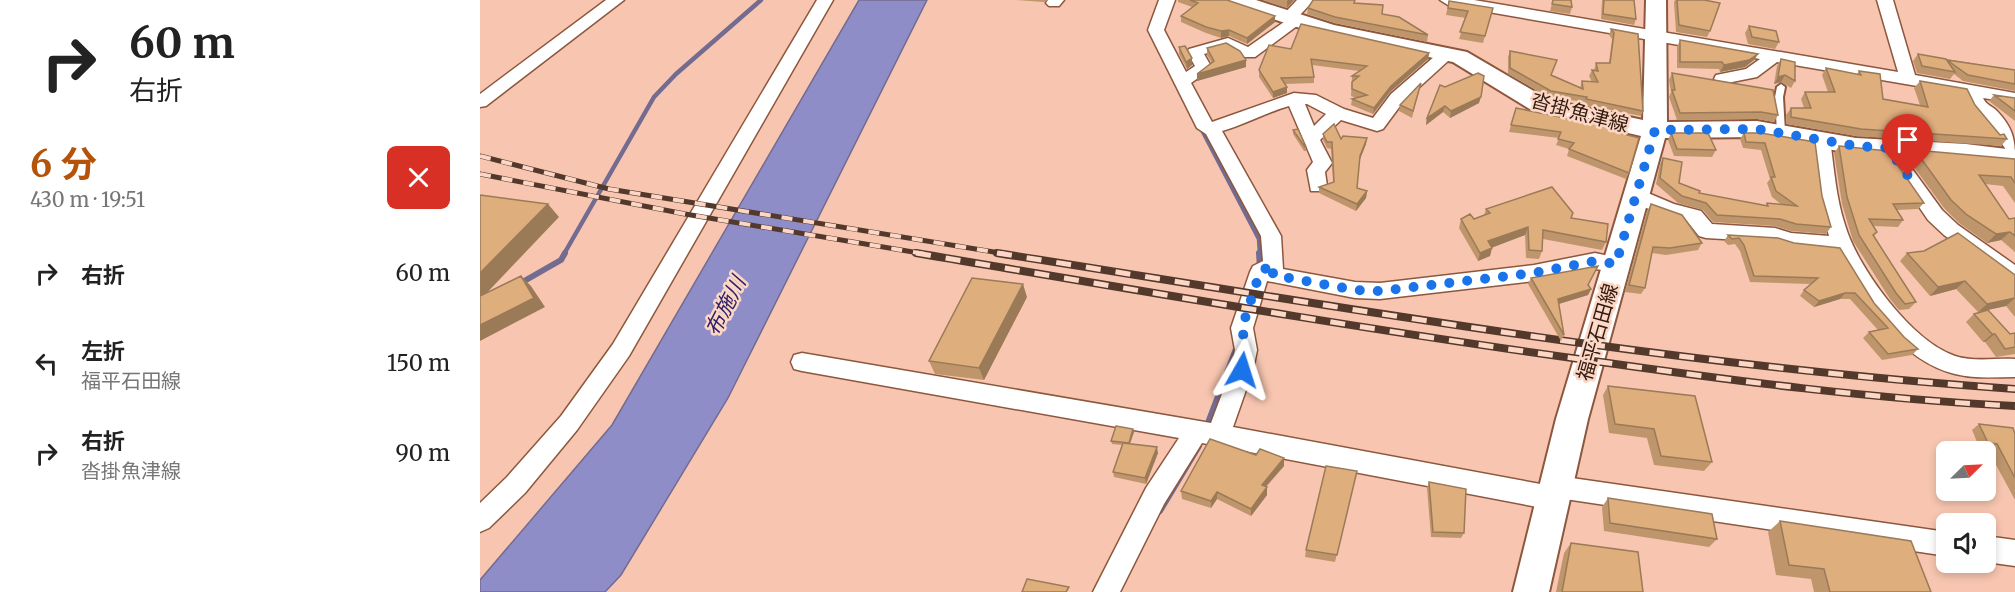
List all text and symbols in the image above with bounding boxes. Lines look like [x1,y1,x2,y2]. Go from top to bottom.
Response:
text: 60 m [129,17,235,69]
icon: right [30,24,108,102]
text: 右折 [129,73,183,107]
street label: 沓掛魚津線 [1528,87,1632,137]
pin [1882,114,1933,176]
icon: arrive [1891,123,1924,156]
text: 6 分 [30,142,97,187]
button: close [387,146,450,209]
text: 430 m · 19:51 [30,187,145,212]
icon: right [30,257,63,290]
text: 60 m [396,259,450,287]
text: 右折 [81,261,125,289]
water label: 布施川 [699,270,752,340]
street label: 福平石田線 [1571,280,1623,384]
text: 左折 [81,337,125,365]
position arrow [1210,338,1274,402]
icon: left [30,347,63,380]
text: 150 m [387,349,450,377]
text: 福平石田線 [81,368,181,393]
text: 右折 [81,427,125,455]
icon: right [30,437,63,470]
text: 90 m [395,439,450,467]
north arrow [1936,441,1996,501]
map controls [1936,441,1996,573]
text: 沓掛魚津線 [81,458,181,483]
button: sound [1936,513,1996,573]

